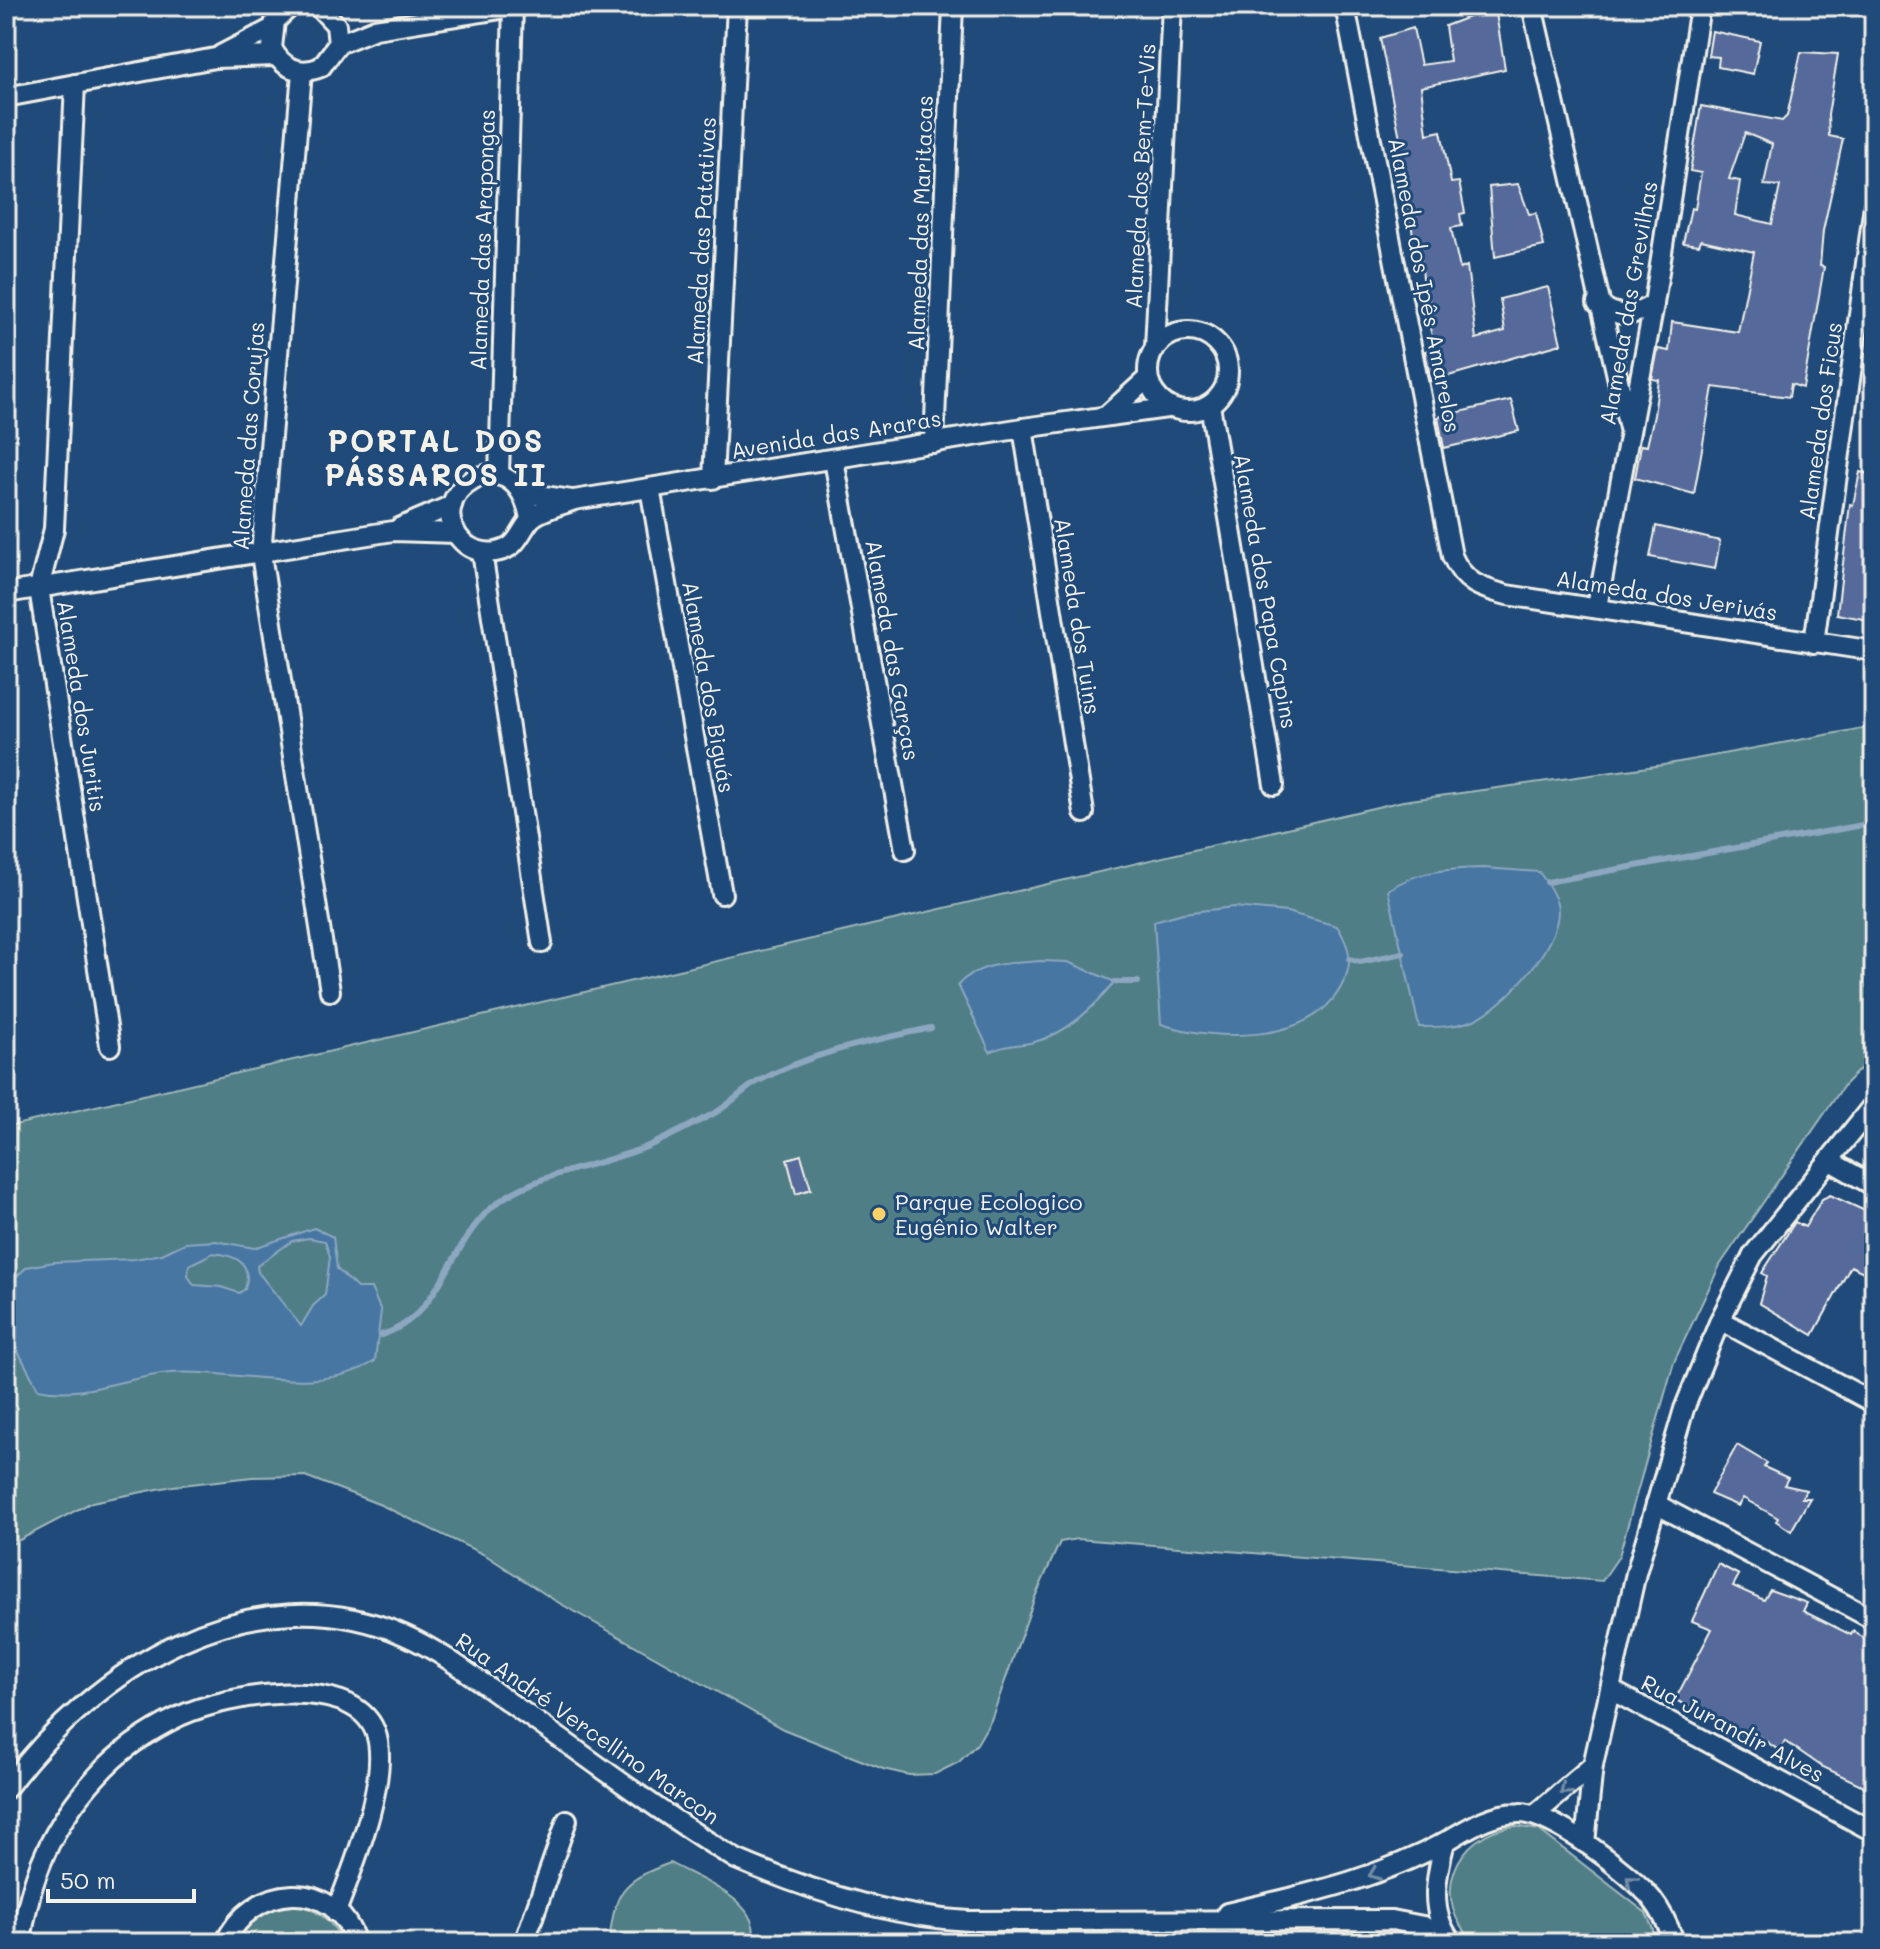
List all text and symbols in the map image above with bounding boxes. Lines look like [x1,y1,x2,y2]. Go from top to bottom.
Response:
street label: Alameda dos Bem-Te-Vis [1119,42,1161,310]
street label: Alameda das Maritacas [901,95,939,351]
street label: Alameda das Arapongas [463,109,501,371]
street label: Alameda das Patativas [680,116,722,366]
street label: Alameda dos Ipês Amarelos [1382,135,1468,435]
street label: Alameda das Grevilhas [1592,179,1664,427]
street label: Alameda dos Ficus [1792,320,1848,522]
street label: Alameda das Corujas [226,321,270,551]
street label: Avenida das Araras [729,403,943,465]
district label: PORTAL DOS PÁSSAROS II [324,420,548,494]
street label: Alameda dos Papa Capins [1227,451,1305,731]
street label: Alameda dos Tuins [1048,515,1108,717]
street label: Alameda das Garças [859,537,927,763]
street label: Alameda dos Jerivás [1554,563,1780,627]
street label: Alameda dos Biguás [676,579,742,795]
street label: Alameda dos Juritis [51,598,113,814]
place label: Parque Ecologico Eugênio Walter [895,1187,1083,1241]
marker: Parque Ecologico Eugênio Walter [870,1205,888,1223]
street label: Rua André Vercellino Marcon [450,1626,726,1830]
street label: Rua Jurandir Alves [1636,1667,1830,1789]
one-way arrow [1559,1780,1574,1794]
scale bar [48,1853,194,1903]
text: 50 m [60,1864,116,1895]
one-way arrow [1368,1864,1382,1881]
one-way arrow [1626,1876,1640,1891]

